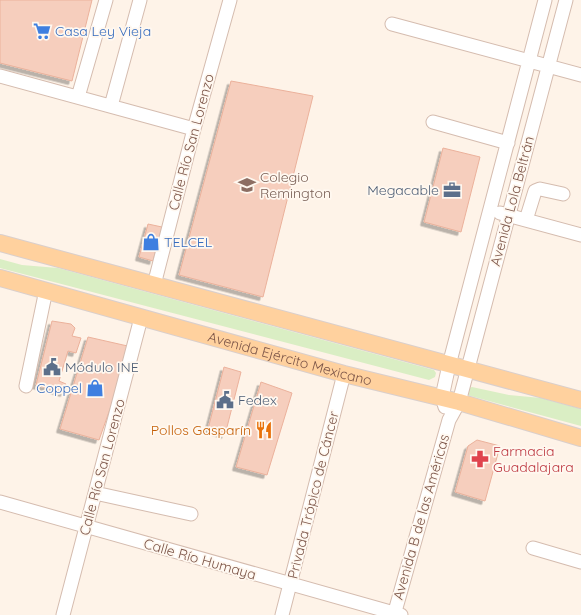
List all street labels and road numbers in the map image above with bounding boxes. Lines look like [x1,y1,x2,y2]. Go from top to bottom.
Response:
street label: Calle Río San Lorenzo [164,72,218,212]
street label: Avenida Lola Beltrán [486,134,538,268]
street label: Avenida Ejército Mexicano [206,327,374,389]
street label: Calle Río San Lorenzo [75,397,129,537]
street label: Privada Trópico de Cáncer [283,409,343,581]
street label: Avenida B de las Américas [389,432,453,602]
street label: Calle Río Humaya [142,534,258,584]

